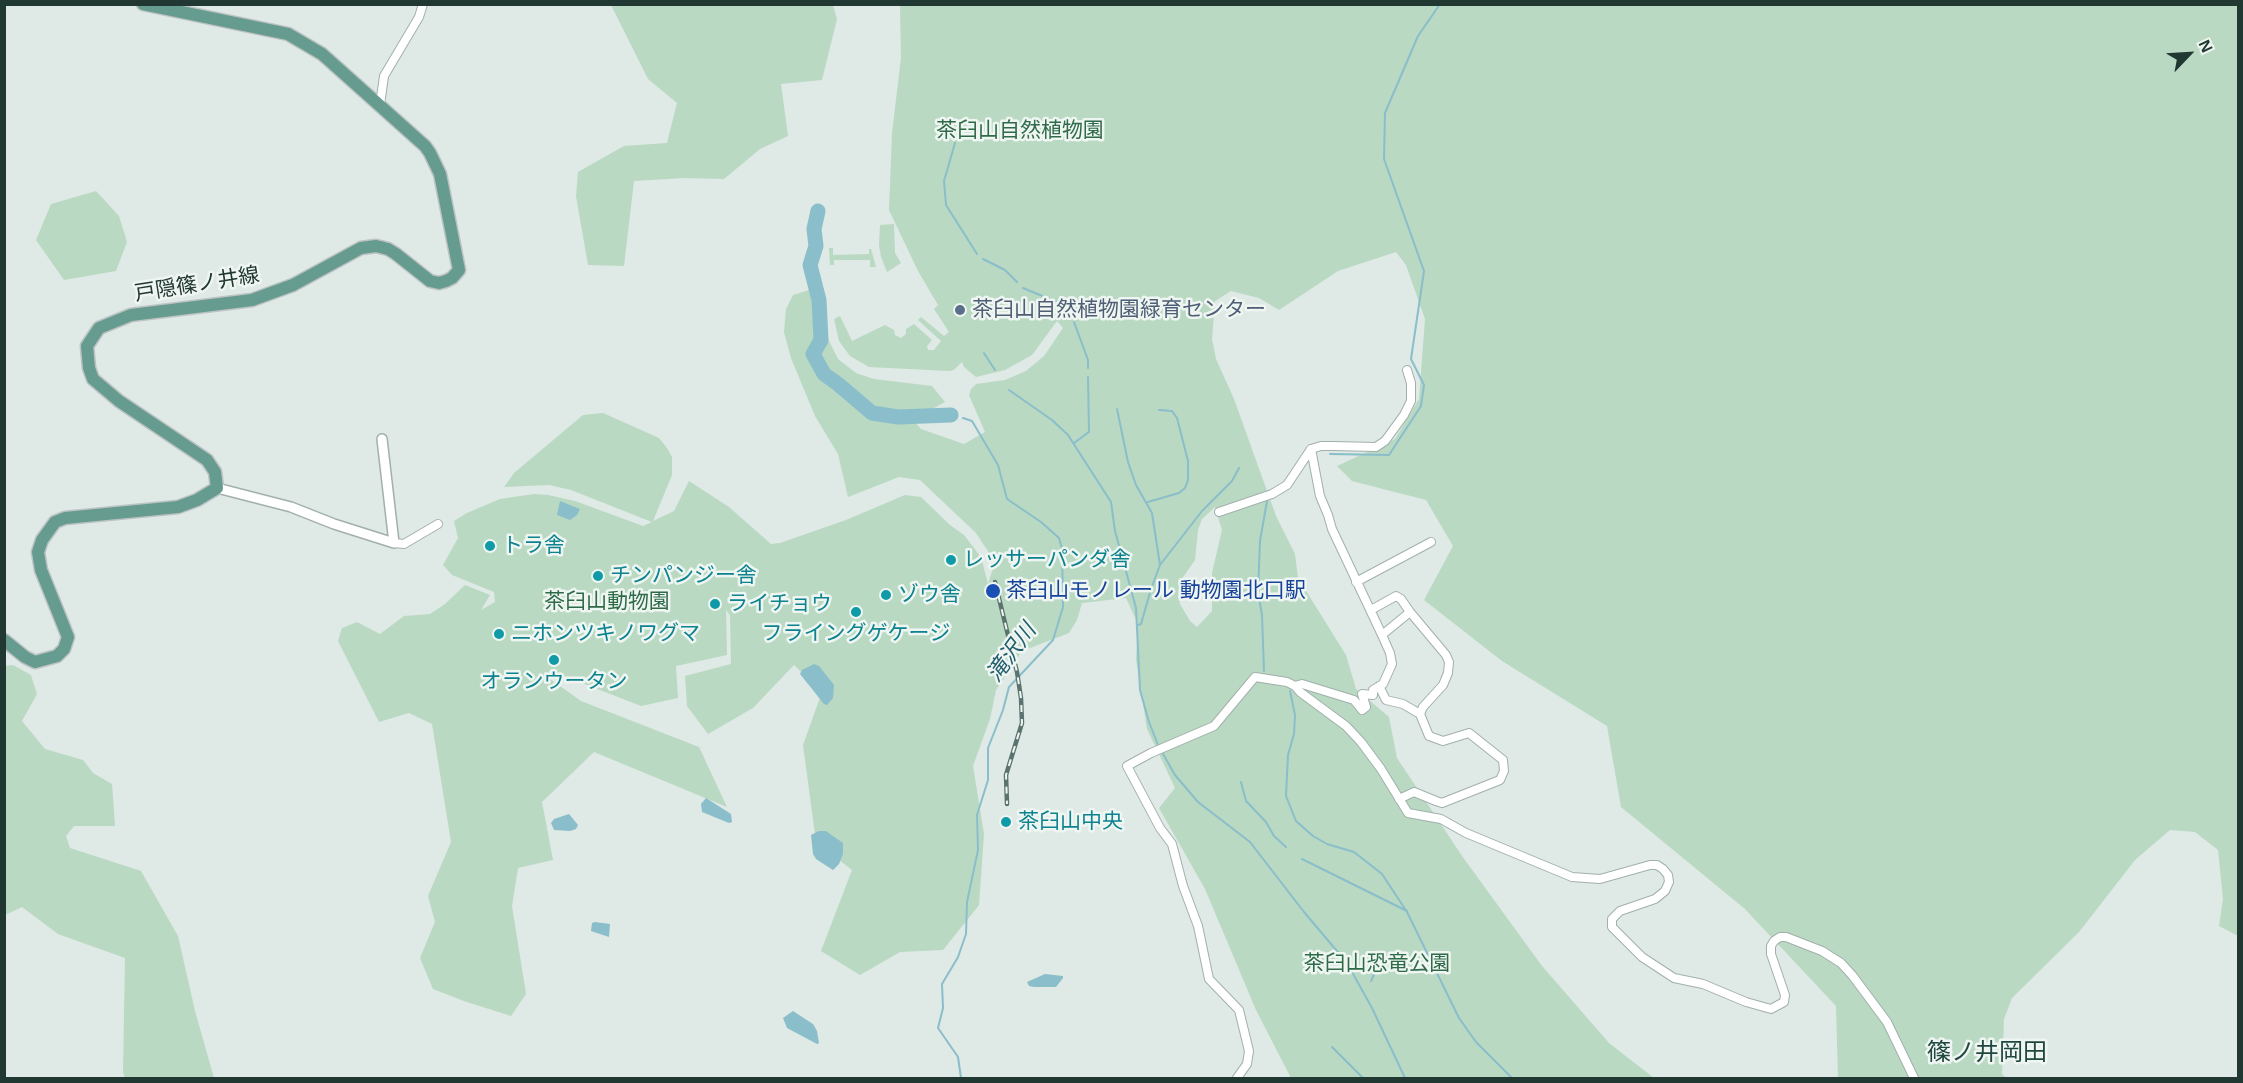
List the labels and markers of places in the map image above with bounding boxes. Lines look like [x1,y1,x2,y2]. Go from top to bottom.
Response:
place label: 茶臼山自然植物園緑育センター [972,297,1266,323]
marker: 茶臼山自然植物園緑育センター [953,303,967,317]
place label: トラ舎 [502,533,565,559]
marker: トラ舎 [483,539,497,553]
place label: レッサーパンダ舎 [963,547,1131,573]
marker: レッサーパンダ舎 [944,553,958,567]
place label: チンパンジー舎 [610,563,757,589]
marker: チンパンジー舎 [591,569,605,583]
place label: 茶臼山モノレール 動物園北口駅 [1006,578,1306,604]
place label: ゾウ舎 [898,582,961,608]
marker: 茶臼山モノレール 動物園北口駅 [984,582,1002,600]
marker: ゾウ舎 [879,588,893,602]
place label: ライチョウ [727,591,832,617]
marker: ライチョウ [708,597,722,611]
marker: フライングゲケージ [849,605,863,619]
place label: ニホンツキノワグマ [511,621,700,647]
place label: フライングゲケージ [762,621,950,647]
marker: ニホンツキノワグマ [492,627,506,641]
marker: オランウータン [547,653,561,667]
place label: オランウータン [481,669,627,695]
place label: 茶臼山中央 [1018,809,1123,835]
marker: 茶臼山中央 [999,815,1013,829]

